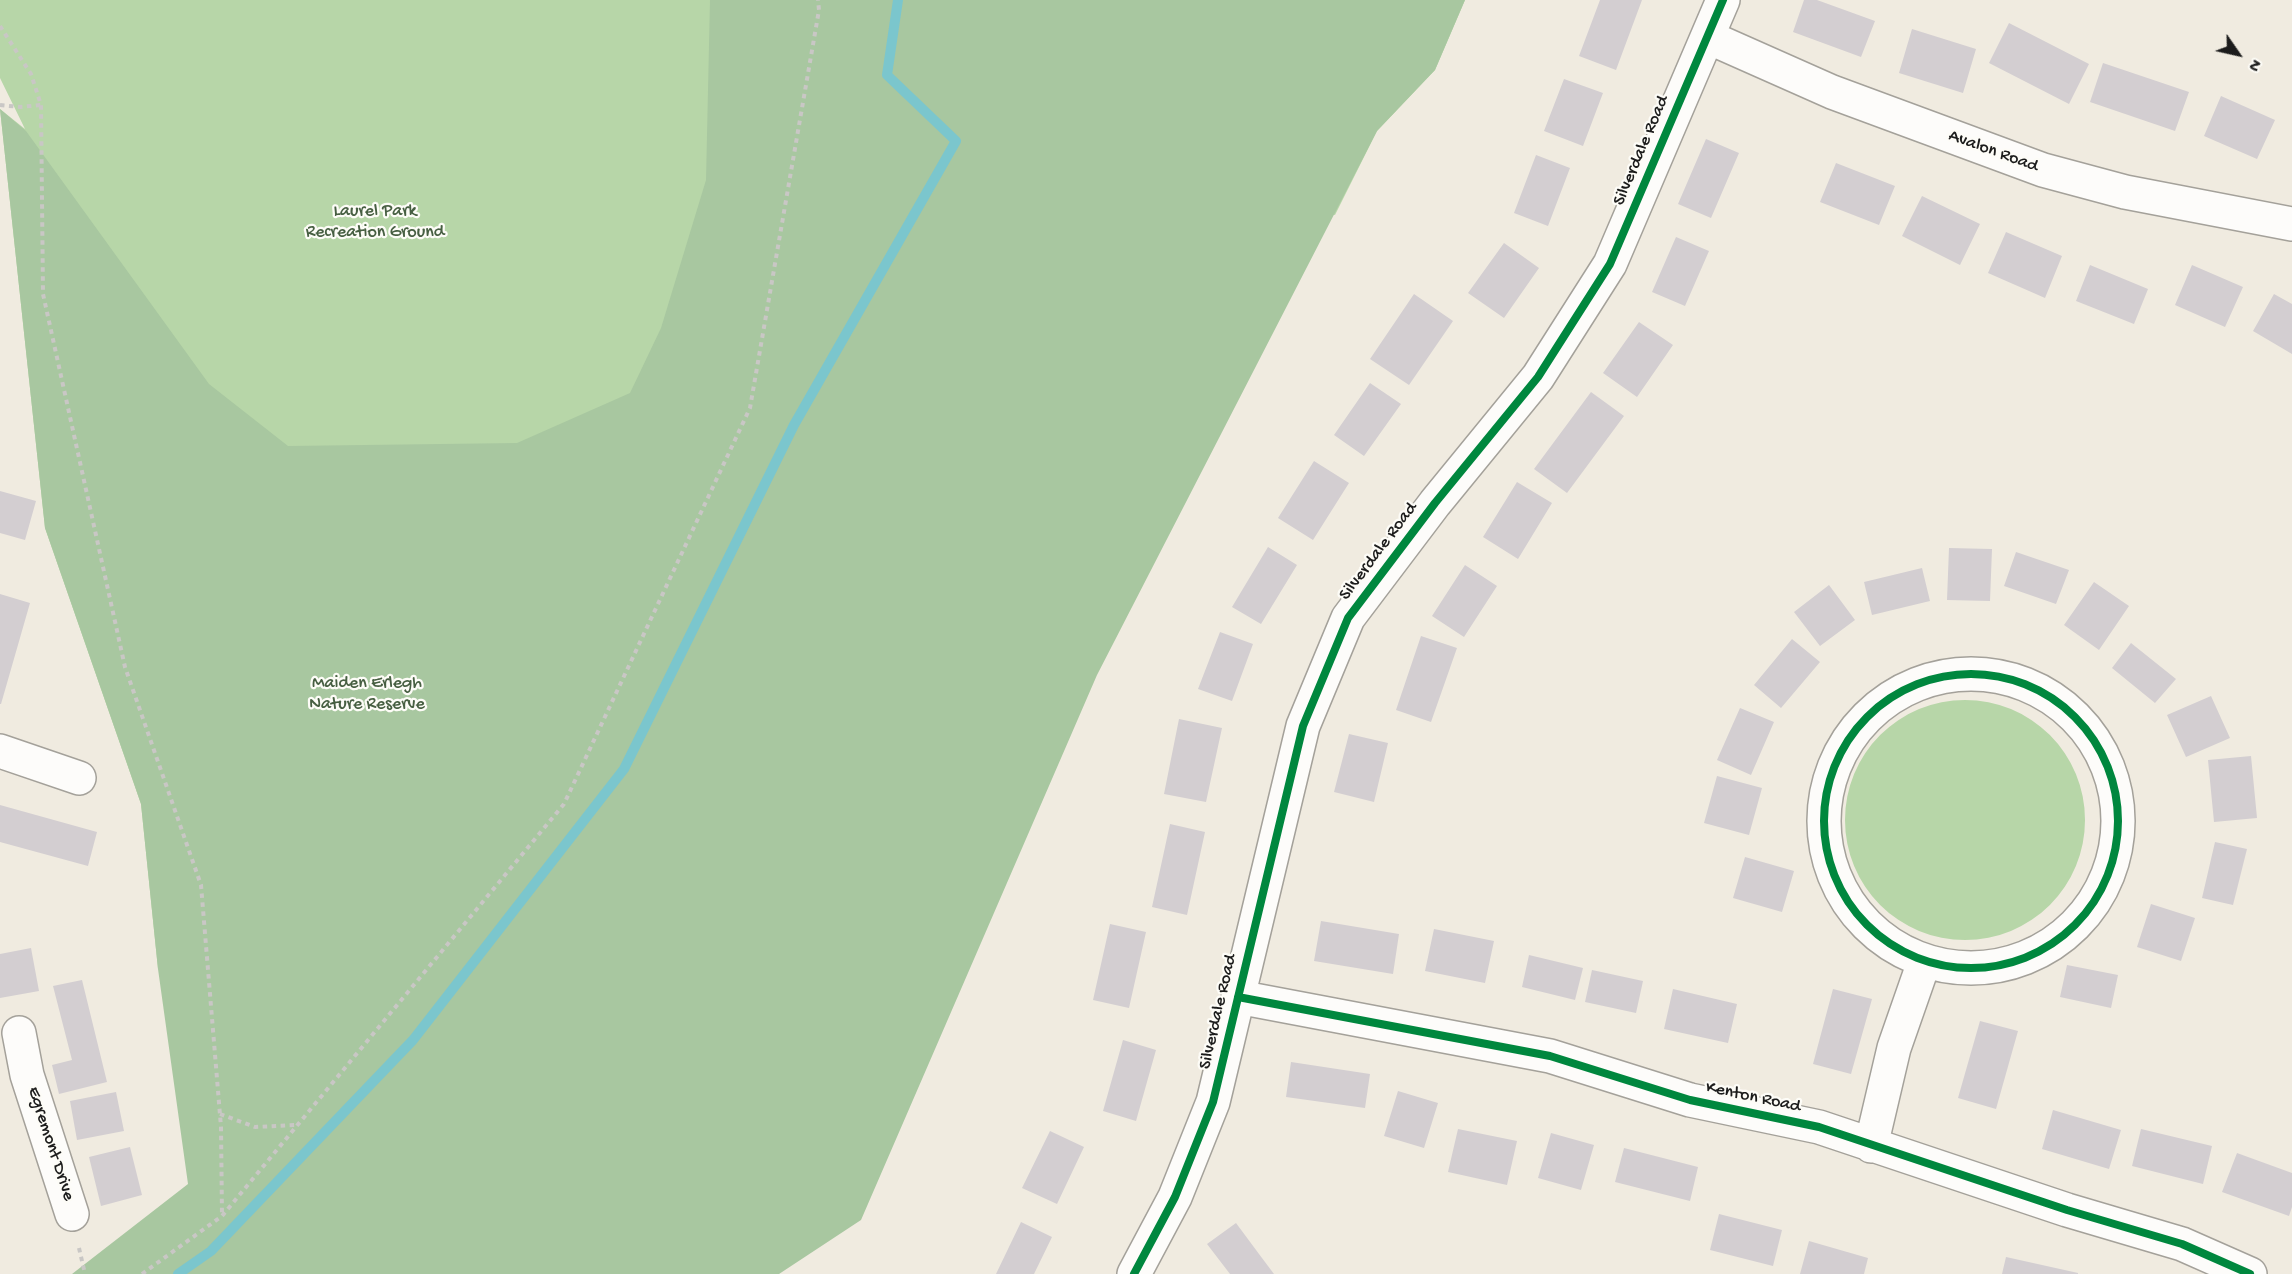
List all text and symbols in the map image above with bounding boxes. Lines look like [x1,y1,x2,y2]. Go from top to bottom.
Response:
north arrow [2208,24,2268,84]
text: N [2243,55,2264,74]
street label: Silverdale Road [1609,93,1675,209]
street label: Avalon Road [1945,126,2041,178]
park label: Laurel Park Recreation Ground [306,201,444,244]
street label: Silverdale Road [1335,499,1423,605]
park label: Maiden Erlegh Nature Reserve [309,673,425,716]
street label: Silverdale Road [1195,952,1243,1072]
street label: Kenton Road [1704,1077,1802,1119]
street label: Egremont Drive [21,1084,79,1204]

